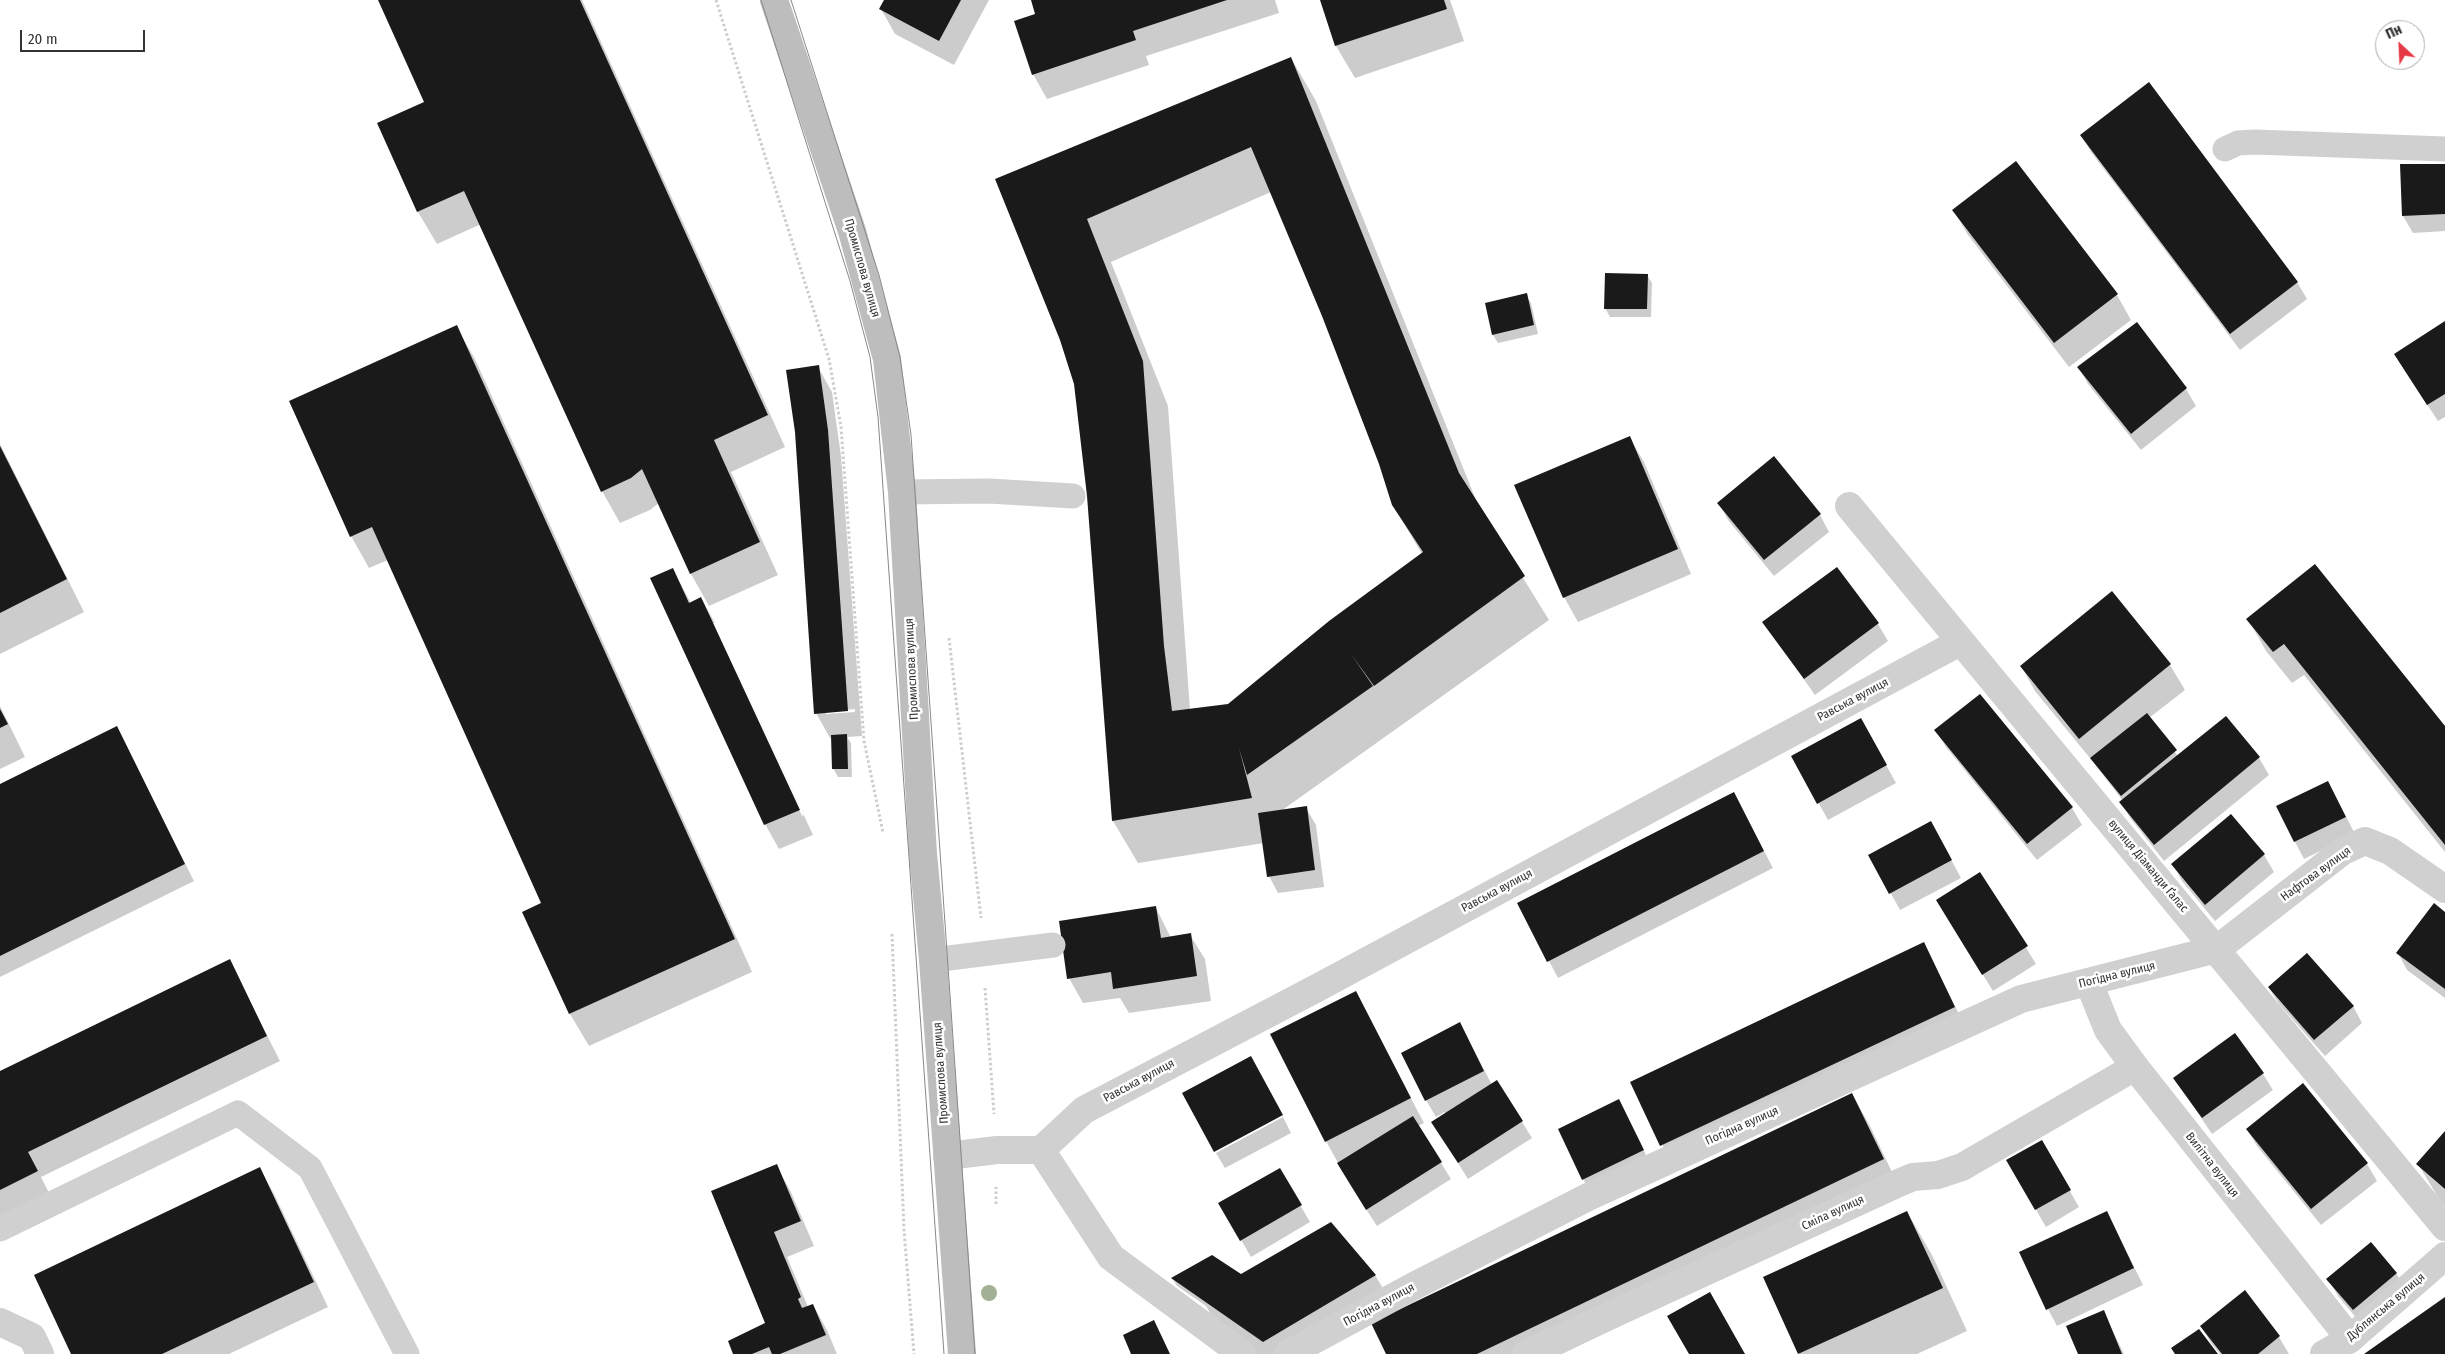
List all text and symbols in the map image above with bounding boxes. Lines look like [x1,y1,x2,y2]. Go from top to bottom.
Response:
scale bar [22,20,148,52]
north arrow [2375,20,2425,70]
text: Пн [2383,21,2405,43]
text: 20 m [28,30,58,48]
street label: Промислова вулиця [841,217,883,319]
street label: Промислова вулиця [902,618,922,720]
street label: Равська вулиця [1815,675,1891,725]
street label: вулиця Діаманди Ґалас [2105,817,2191,915]
street label: Нафтова вулиця [2278,844,2354,904]
street label: Равська вулиця [1459,866,1535,916]
street label: Погідна вулиця [2077,959,2157,991]
street label: Промислова вулиця [930,1022,952,1124]
street label: Равська вулиця [1101,1056,1177,1106]
street label: Погідна вулиця [1703,1103,1781,1149]
street label: Вилітна вулиця [2182,1130,2242,1200]
street label: Сміла вулиця [1799,1192,1867,1234]
street label: Дублянська вулиця [2344,1270,2428,1344]
street label: Погідна вулиця [1341,1280,1417,1330]

